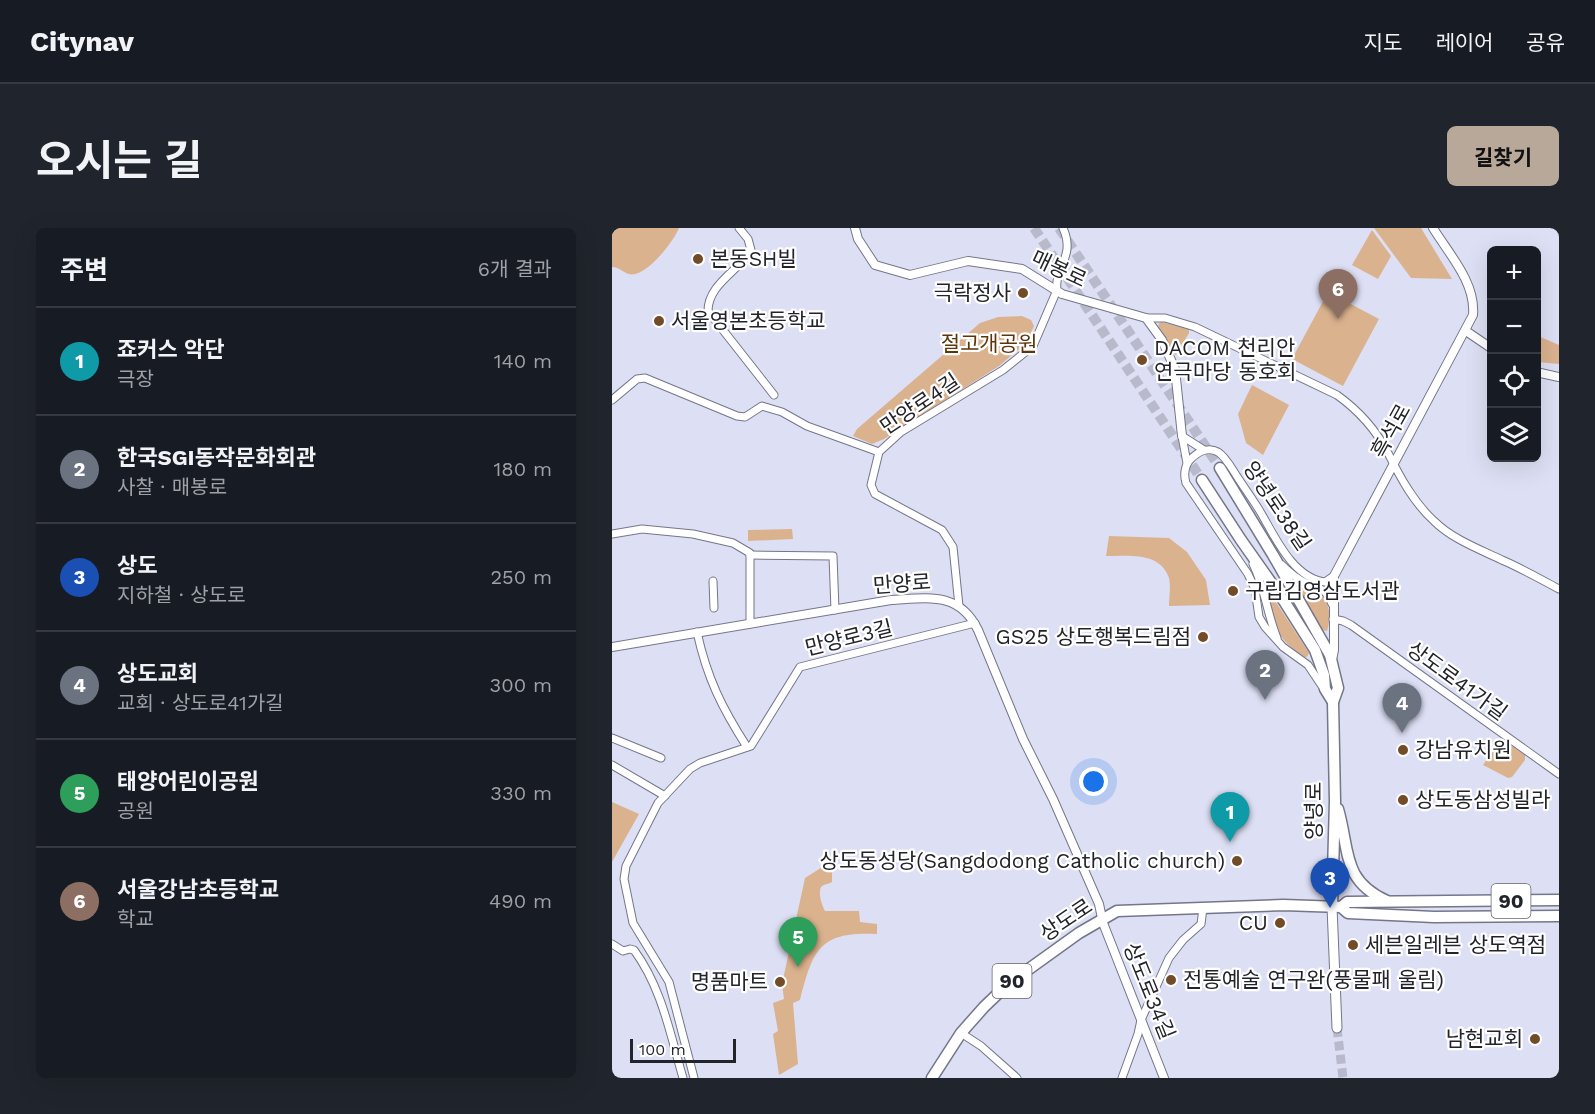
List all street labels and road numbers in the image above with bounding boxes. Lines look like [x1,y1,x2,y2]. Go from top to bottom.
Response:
street label: 매봉로 [1028,245,1091,292]
street label: 만양로4길 [875,368,964,439]
street label: 흑석로 [1366,399,1416,462]
street label: 양녕로38길 [1238,456,1316,555]
street label: 만양로 [872,569,932,598]
street label: 만양로3길 [802,615,895,660]
street label: 상도로41가길 [1402,636,1512,726]
street label: 양녕로 [1301,782,1326,840]
road number: 90 [1492,884,1530,918]
street label: 상도로 [1035,893,1097,946]
street label: 상도로34길 [1119,939,1180,1043]
road number: 90 [992,964,1032,998]

